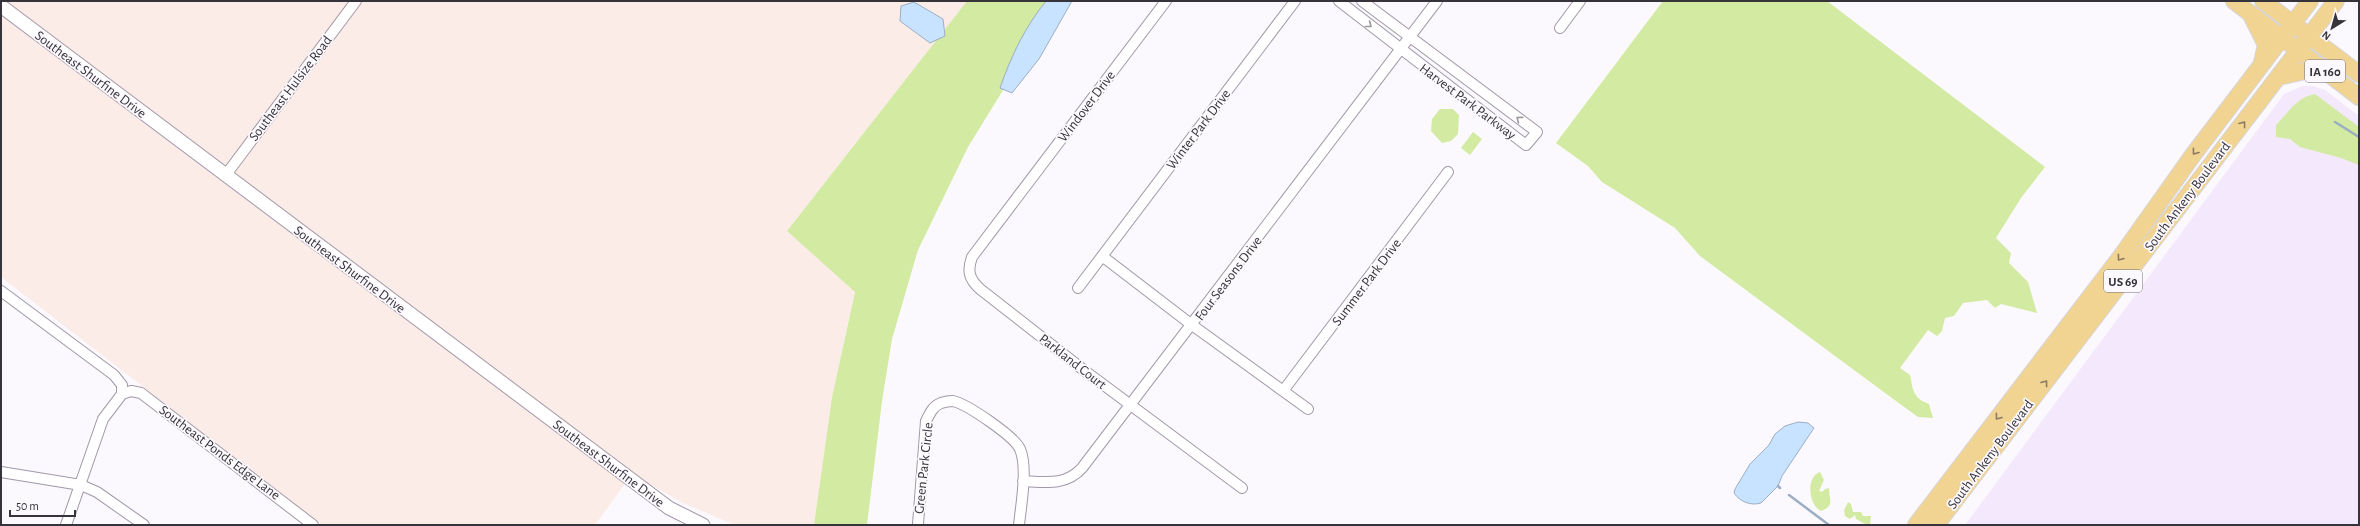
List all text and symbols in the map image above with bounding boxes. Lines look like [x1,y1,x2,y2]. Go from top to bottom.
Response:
north arrow [2312,8,2352,48]
one-way arrow [1365,21,1372,28]
street label: Southeast Shurfine Drive [32,29,149,121]
text: N [2320,29,2333,42]
street label: Southeast Hulsize Road [247,33,335,144]
road number: IA 160 [2305,60,2345,82]
street label: Harvest Park Parkway [1417,61,1518,142]
street label: Windover Drive [1056,68,1118,145]
street label: Winter Park Drive [1164,87,1233,172]
one-way arrow [1517,117,1524,124]
one-way arrow [2238,121,2245,128]
street label: South Ankeny Boulevard [2142,139,2233,254]
one-way arrow [2193,148,2200,155]
street label: Southeast Shurfine Drive [291,224,408,316]
street label: Four Seasons Drive [1193,234,1265,323]
street label: Summer Park Drive [1330,237,1404,329]
one-way arrow [2117,254,2124,261]
road number: US 69 [2104,270,2142,292]
street label: Parkland Court [1036,331,1109,392]
one-way arrow [2040,380,2047,387]
street label: South Ankeny Boulevard [1945,397,2036,512]
street label: Southeast Ponds Edge Lane [156,403,282,503]
one-way arrow [1995,413,2003,420]
street label: Southeast Shurfine Drive [550,418,667,510]
street label: Green Park Circle [912,422,936,515]
scale bar [10,492,75,518]
text: 50 m [16,500,39,512]

